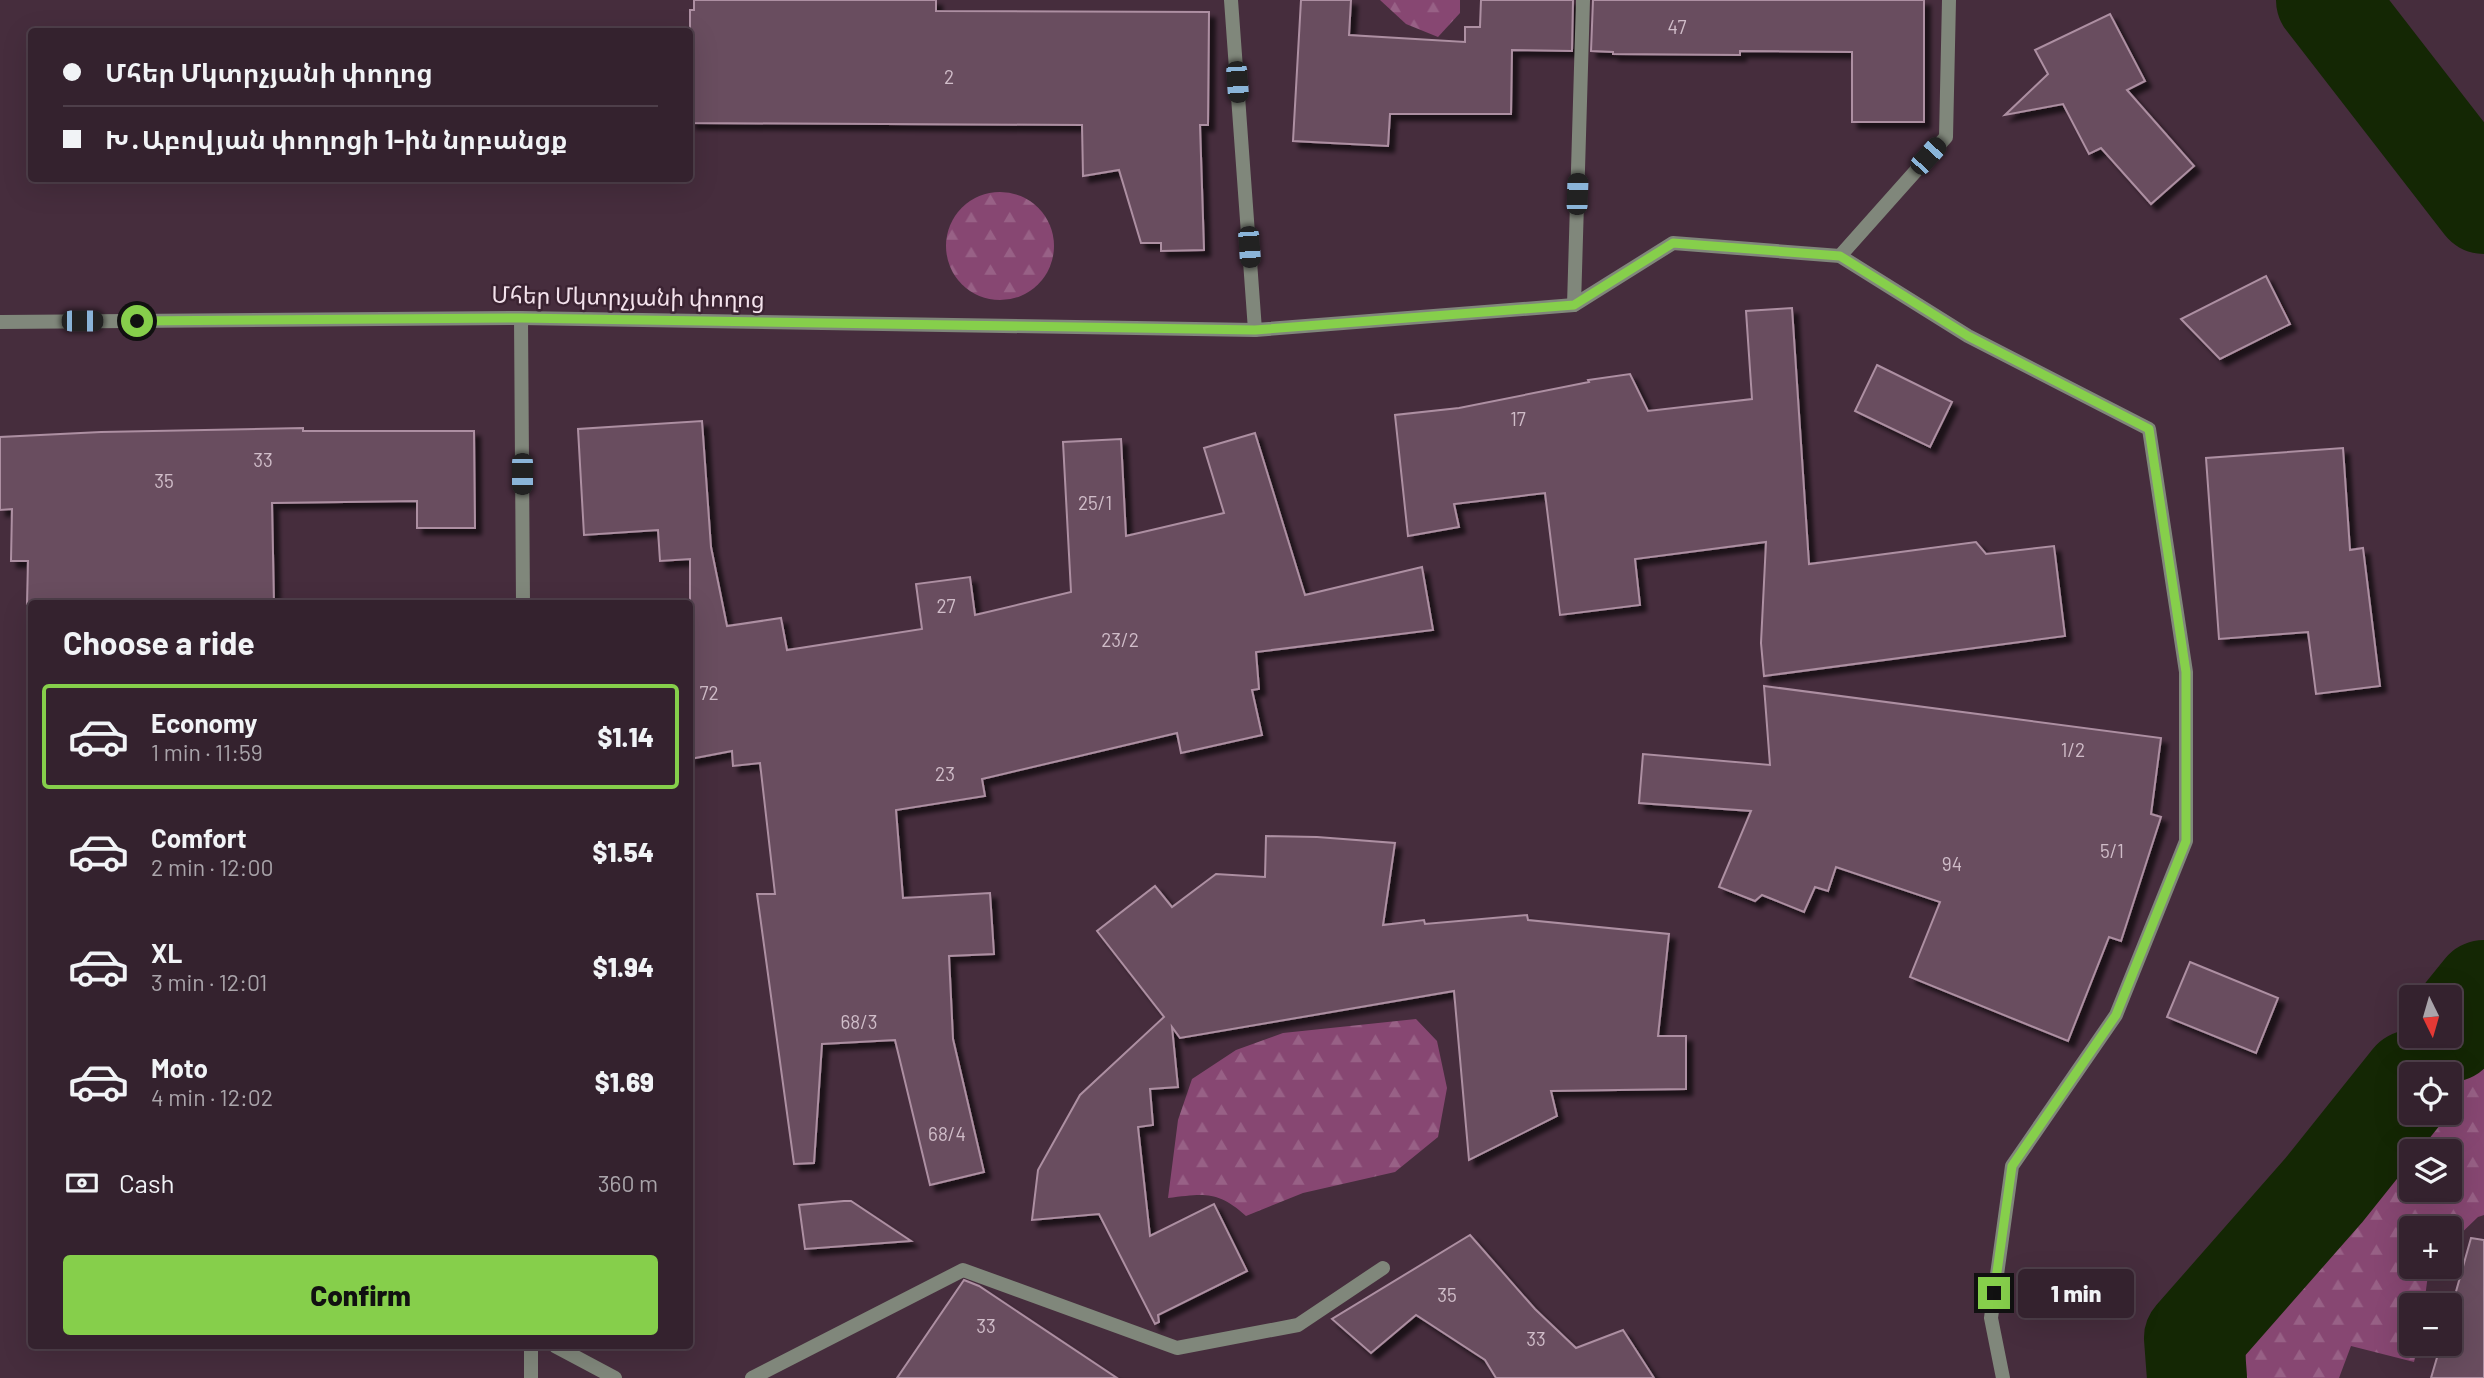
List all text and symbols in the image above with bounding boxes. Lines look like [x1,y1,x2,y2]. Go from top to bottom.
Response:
house number: 47 [1668,15,1686,38]
text: Մհեր Մկտրչյանի փողոց [105,56,433,87]
car [1226,60,1249,104]
house number: 2 [944,65,954,88]
text: Խ․Աբովյան փողոցի 1-ին նրբանցք [105,123,568,154]
car [1907,133,1950,179]
car [1566,173,1589,215]
car [1238,225,1261,269]
street label: Մհեր Մկտրչյանի փողոց [491,280,765,313]
route start [121,305,153,337]
car [62,311,104,332]
house number: 17 [1510,407,1526,430]
house number: 33 [253,448,273,471]
car [512,453,533,495]
house number: 35 [154,469,174,492]
house number: 25/1 [1078,491,1112,514]
house number: 27 [936,594,956,617]
text: Choose a ride [63,623,255,661]
house number: 23/2 [1101,628,1139,651]
house number: 72 [699,681,719,704]
icon: car [67,705,130,768]
text: Economy [151,707,257,738]
text: $1.14 [597,721,654,752]
text: 1 min · 11:59 [151,738,263,766]
house number: 1/2 [2061,738,2085,761]
house number: 23 [935,762,955,785]
icon: car [67,820,130,883]
text: Comfort [151,822,247,853]
text: $1.54 [592,836,654,867]
house number: 5/1 [2100,839,2124,862]
house number: 94 [1942,852,1962,875]
text: 2 min · 12:00 [151,853,273,881]
icon: car [67,935,130,998]
text: XL [151,937,182,968]
text: $1.94 [593,951,654,982]
text: 3 min · 12:01 [151,968,267,996]
north arrow [2399,985,2462,1048]
map controls [2399,985,2462,1356]
house number: 68/3 [840,1010,878,1033]
icon: car [67,1050,130,1113]
text: Moto [151,1052,208,1083]
button: locate [2399,1062,2462,1125]
text: $1.69 [595,1066,654,1097]
text: 4 min · 12:02 [151,1083,273,1111]
house number: 68/4 [928,1122,966,1145]
button: layers [2399,1139,2462,1202]
icon: cash [63,1164,101,1202]
text: Cash [119,1167,174,1198]
text: 360 m [598,1169,658,1197]
button: + [2399,1216,2462,1279]
button: Confirm [63,1255,658,1335]
callout: 1 min [2018,1268,2134,1318]
route end [1978,1277,2010,1309]
text: 1 min [2051,1279,2101,1307]
house number: 35 [1437,1283,1457,1306]
button: − [2399,1293,2462,1356]
house number: 33 [976,1314,996,1337]
house number: 33 [1526,1327,1546,1350]

